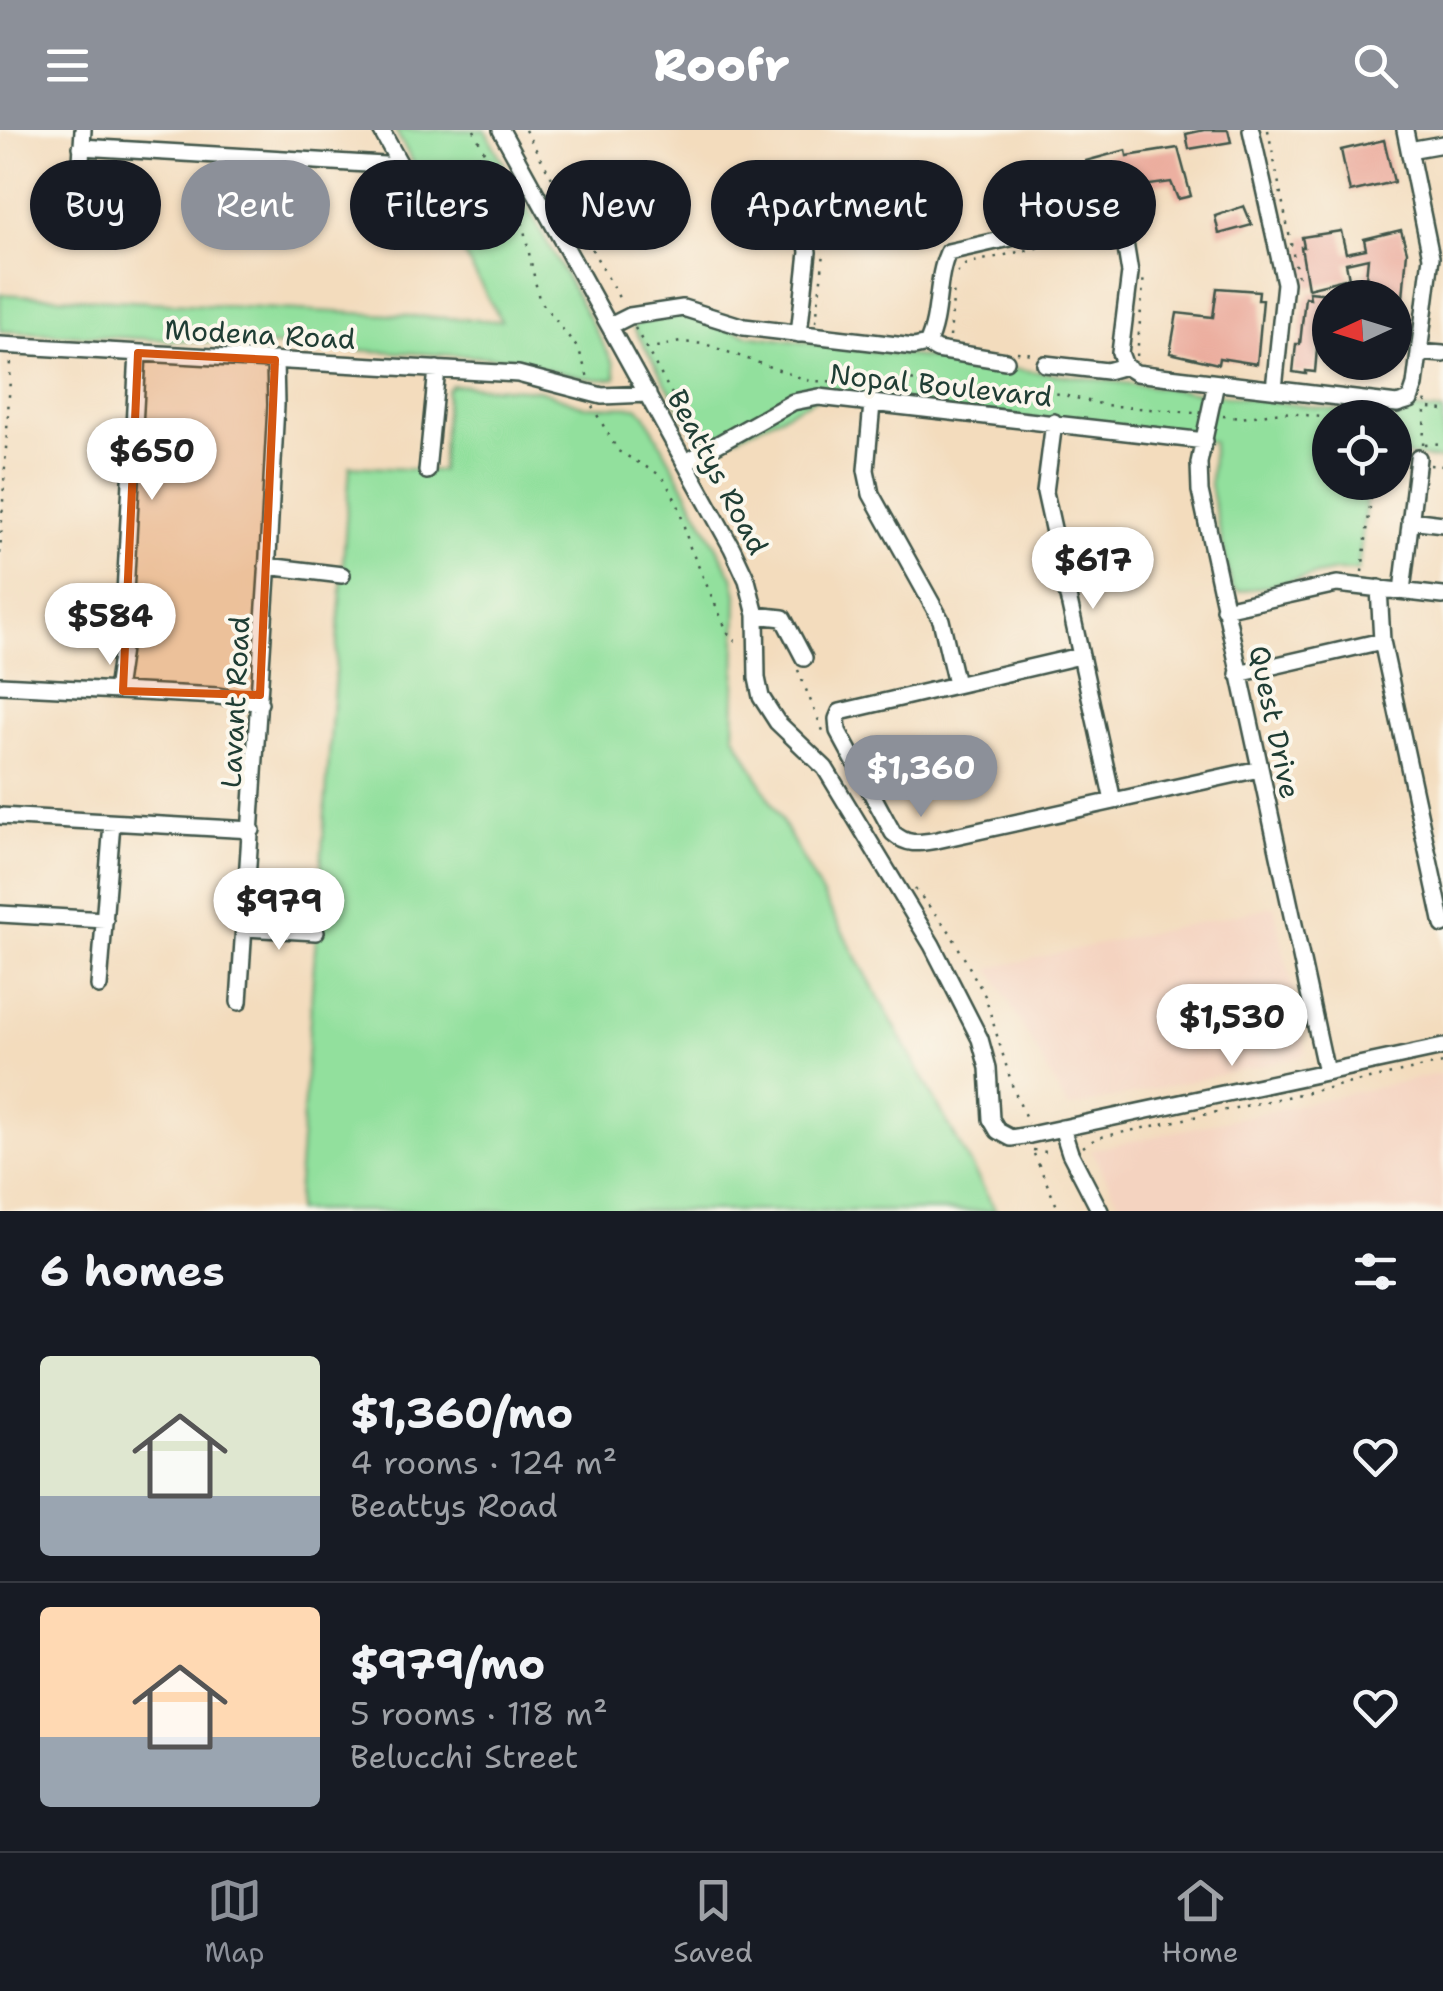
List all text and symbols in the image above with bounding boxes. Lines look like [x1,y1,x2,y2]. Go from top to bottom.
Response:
text: Roofr [653,35,790,95]
icon: menu [40,38,95,93]
icon: search [1348,38,1403,93]
chip: Buy [30,160,161,250]
chip: Rent [181,160,330,250]
chip: Filters [350,160,525,250]
chip: New [545,160,691,250]
chip: Apartment [711,160,963,250]
chip: House [983,160,1156,250]
north arrow [1312,280,1412,380]
map controls [1312,280,1412,500]
street label: Modena Road [164,310,356,358]
street label: Nopal Boulevard [828,354,1054,416]
street label: Beattys Road [659,383,777,561]
button: locate [1312,400,1412,500]
pin: $650 [93,418,211,503]
text: $650 [109,429,195,472]
pin: $617 [1034,527,1152,612]
text: $617 [1054,538,1132,581]
pin: $584 [51,583,169,668]
text: $584 [67,594,153,637]
street label: Lavant Road [212,615,258,789]
street label: Quest Drive [1240,642,1310,802]
pin: $1,360 [840,735,1002,820]
text: $1,360 [866,746,976,789]
pin: $979 [220,868,338,953]
text: $979 [235,879,323,922]
pin: $1,530 [1151,984,1313,1069]
text: $1,530 [1179,995,1285,1038]
text: 6 homes [40,1243,225,1299]
icon: filters [1348,1244,1403,1299]
text: $1,360/mo [350,1385,573,1441]
icon: home [120,1396,240,1516]
icon: heart [1348,1429,1403,1484]
text: 4 rooms · 124 m² [350,1441,617,1484]
text: Beattys Road [350,1484,558,1527]
text: $979/mo [350,1636,545,1692]
icon: home [120,1647,240,1767]
icon: heart [1348,1680,1403,1735]
text: 5 rooms · 118 m² [350,1692,608,1735]
text: Belucchi Street [350,1735,578,1778]
tab: Map [204,1873,264,1971]
tab: Saved [673,1873,753,1971]
tab: Home [1162,1873,1239,1971]

